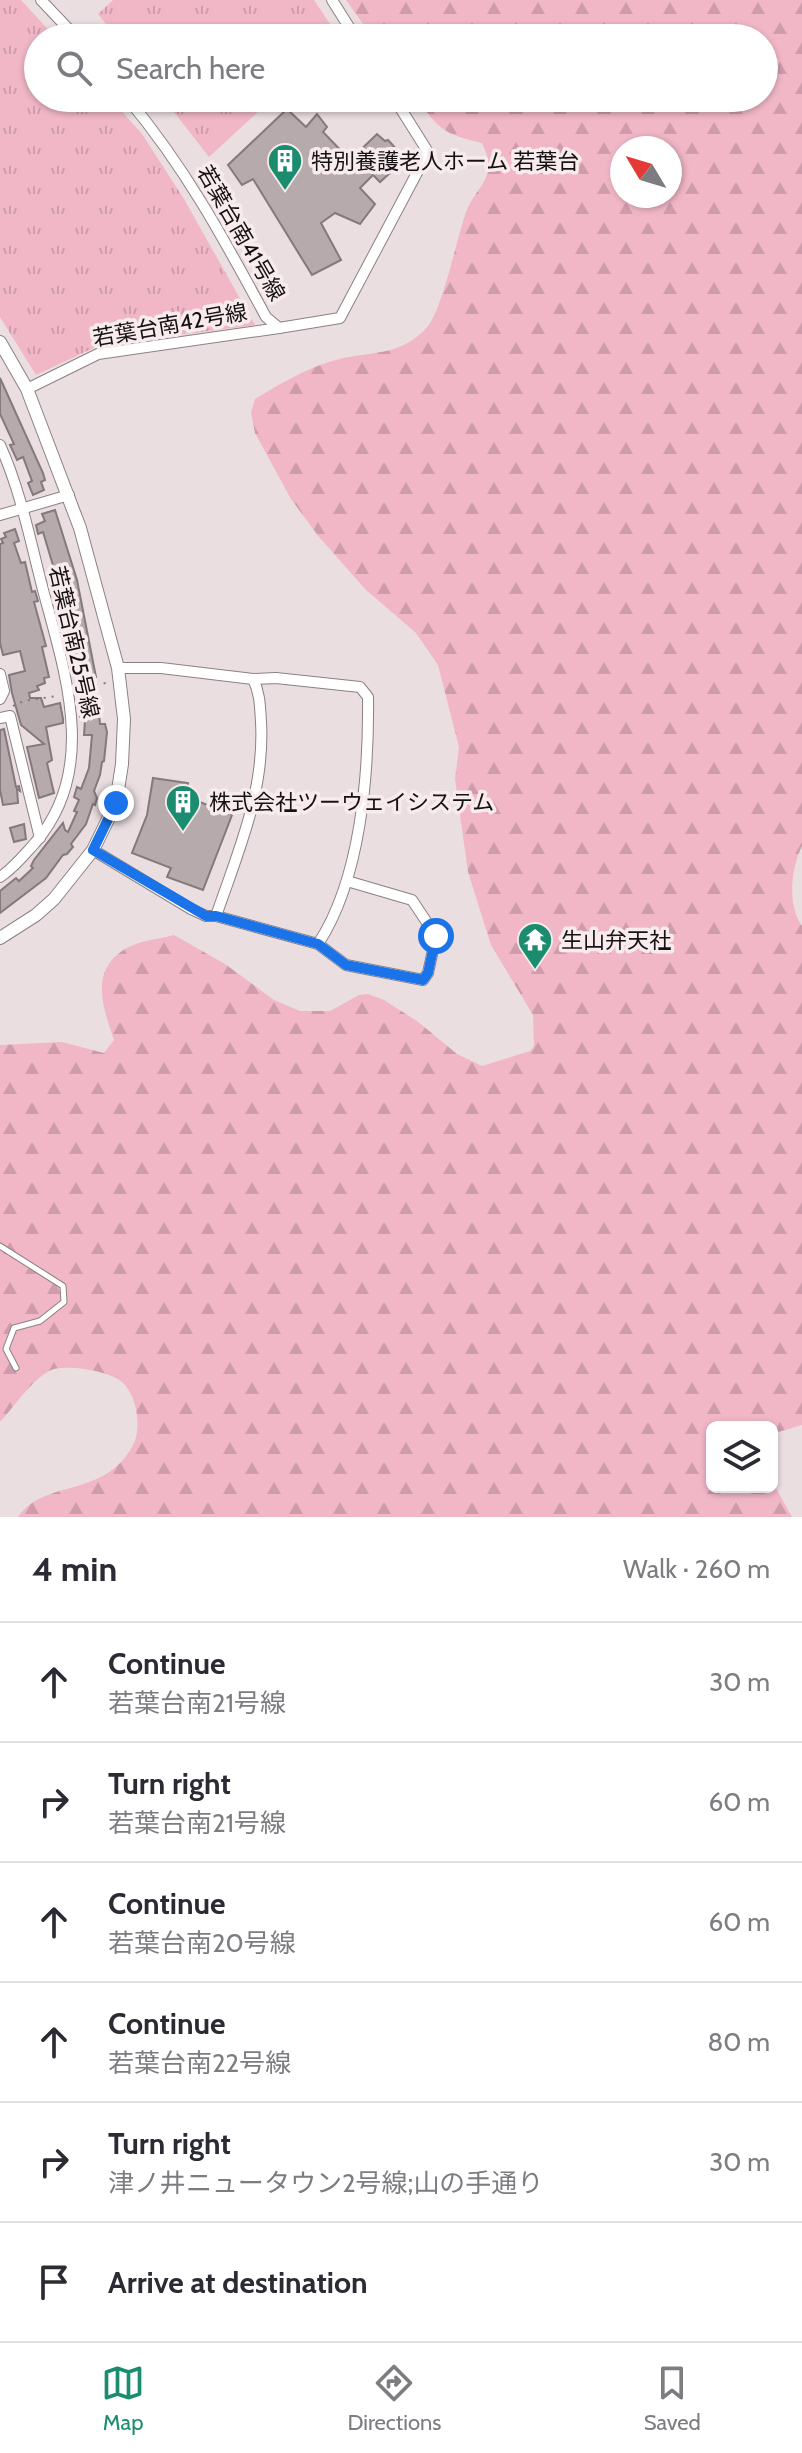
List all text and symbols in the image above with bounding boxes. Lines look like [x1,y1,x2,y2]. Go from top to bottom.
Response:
search box [24,24,778,112]
icon: search [52,46,96,90]
text: Search here [116,50,265,87]
north arrow [610,136,682,208]
building icon: 特別養護老人ホーム 若葉台 [266,142,304,192]
place label: 特別養護老人ホーム 若葉台 [311,148,579,175]
street label: 若葉台南41号線 [191,160,291,306]
street label: 若葉台南42号線 [91,298,249,352]
street label: 若葉台南25号線 [43,563,105,721]
building icon: 株式会社ツーウェイシステム [164,783,202,833]
route end [98,785,134,821]
place label: 株式会社ツーウェイシステム [209,789,494,816]
route start [418,918,454,954]
temple icon: 生山弁天社 [516,921,554,971]
place label: 生山弁天社 [561,927,671,954]
map controls [706,1421,778,1493]
button: layers [706,1421,778,1493]
text: 4 min [32,1548,117,1590]
text: Walk · 260 m [623,1553,770,1585]
text: Continue [108,1645,225,1682]
icon: ahead [32,1660,76,1704]
text: 30 m [709,1666,770,1698]
text: 若葉台南21号線 [108,1687,286,1719]
text: Turn right [108,1765,231,1802]
icon: right [32,1780,76,1824]
text: 60 m [708,1786,770,1818]
text: 若葉台南21号線 [108,1807,286,1839]
text: Continue [108,1885,225,1922]
icon: ahead [32,1900,76,1944]
text: 60 m [708,1906,770,1938]
text: 若葉台南20号線 [108,1927,296,1959]
text: Continue [108,2005,225,2042]
icon: ahead [32,2020,76,2064]
text: 80 m [707,2026,770,2058]
text: 若葉台南22号線 [108,2047,291,2079]
text: Turn right [108,2125,231,2162]
icon: right [32,2140,76,2184]
text: 30 m [709,2146,770,2178]
text: 津ノ井ニュータウン2号線;山の手通り [108,2167,543,2199]
icon: arrive [32,2260,76,2304]
text: Arrive at destination [108,2264,368,2301]
tab: Map [101,2361,145,2436]
tab: Directions [347,2361,441,2436]
tab: Saved [644,2361,701,2436]

